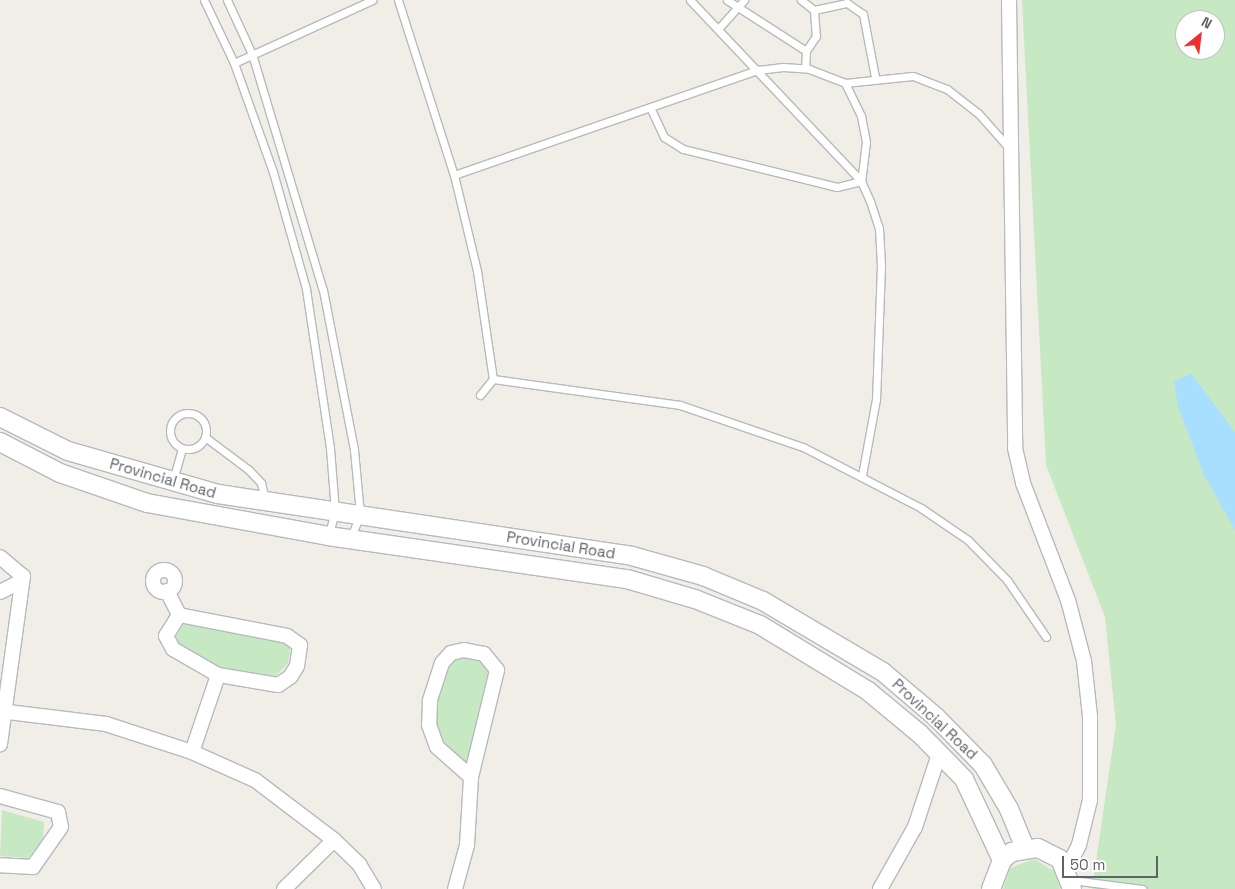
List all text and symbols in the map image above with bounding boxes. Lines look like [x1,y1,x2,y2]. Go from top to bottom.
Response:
north arrow [1175,10,1225,60]
text: N [1198,13,1215,33]
street label: Provincial Road [108,454,218,502]
street label: Provincial Road [505,528,617,562]
street label: Provincial Road [889,675,981,763]
scale bar [1065,846,1161,878]
text: 50 m [1070,855,1105,874]

